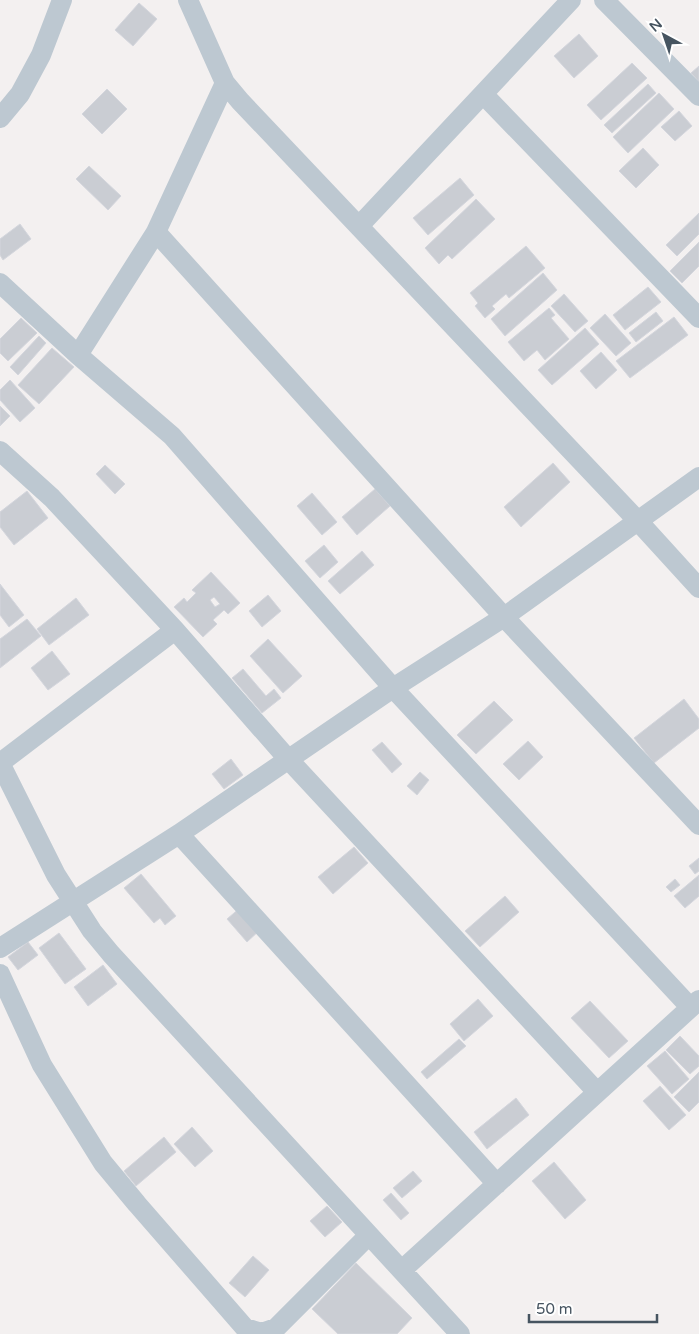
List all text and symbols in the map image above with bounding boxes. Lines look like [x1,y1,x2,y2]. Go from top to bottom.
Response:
north arrow [639,10,689,60]
text: N [646,15,666,36]
scale bar [529,1292,656,1324]
text: 50 m [536,1300,573,1318]

